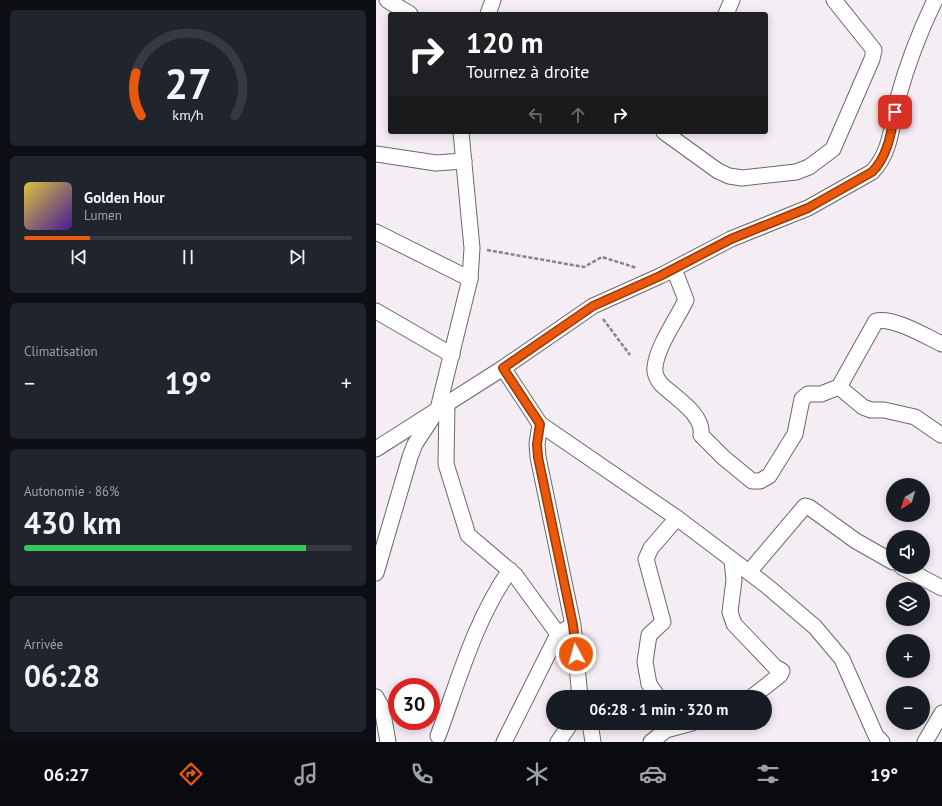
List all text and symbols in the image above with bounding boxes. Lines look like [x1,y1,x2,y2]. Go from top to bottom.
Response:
text: 120 m [466,24,543,61]
icon: right [400,28,452,80]
text: 27 [164,57,212,110]
text: Tournez à droite [466,60,589,83]
pin [878,95,912,129]
icon: arrive [884,101,906,123]
icon: left [525,104,547,126]
icon: ahead [567,104,589,126]
icon: right [609,104,631,126]
text: km/h [172,105,204,124]
text: Golden Hour [84,188,164,207]
text: Lumen [84,207,122,224]
icon: previous [68,246,90,268]
icon: pause [177,246,199,268]
icon: next [286,246,308,268]
text: Climatisation [24,343,98,360]
text: 19° [164,363,212,402]
text: − [24,369,35,397]
text: + [341,369,352,397]
north arrow [886,478,930,522]
map controls [886,478,930,730]
text: Autonomie · 86% [24,483,119,500]
text: 430 km [24,503,122,542]
button: sound [886,530,930,574]
button: layers [886,582,930,626]
position arrow [555,633,597,675]
button: + [886,634,930,678]
text: Arrivée [24,636,63,653]
text: 06:28 [24,656,100,695]
speed limit sign: 30 [388,678,440,730]
button: − [886,686,930,730]
text: 06:28 · 1 min · 320 m [590,700,728,719]
icon: directions [177,760,205,788]
icon: music [292,760,320,788]
icon: phone [408,760,436,788]
icon: climate [523,760,551,788]
icon: car [639,760,667,788]
icon: filters [754,760,782,788]
text: 06:27 [44,763,89,786]
text: 19° [870,763,898,786]

